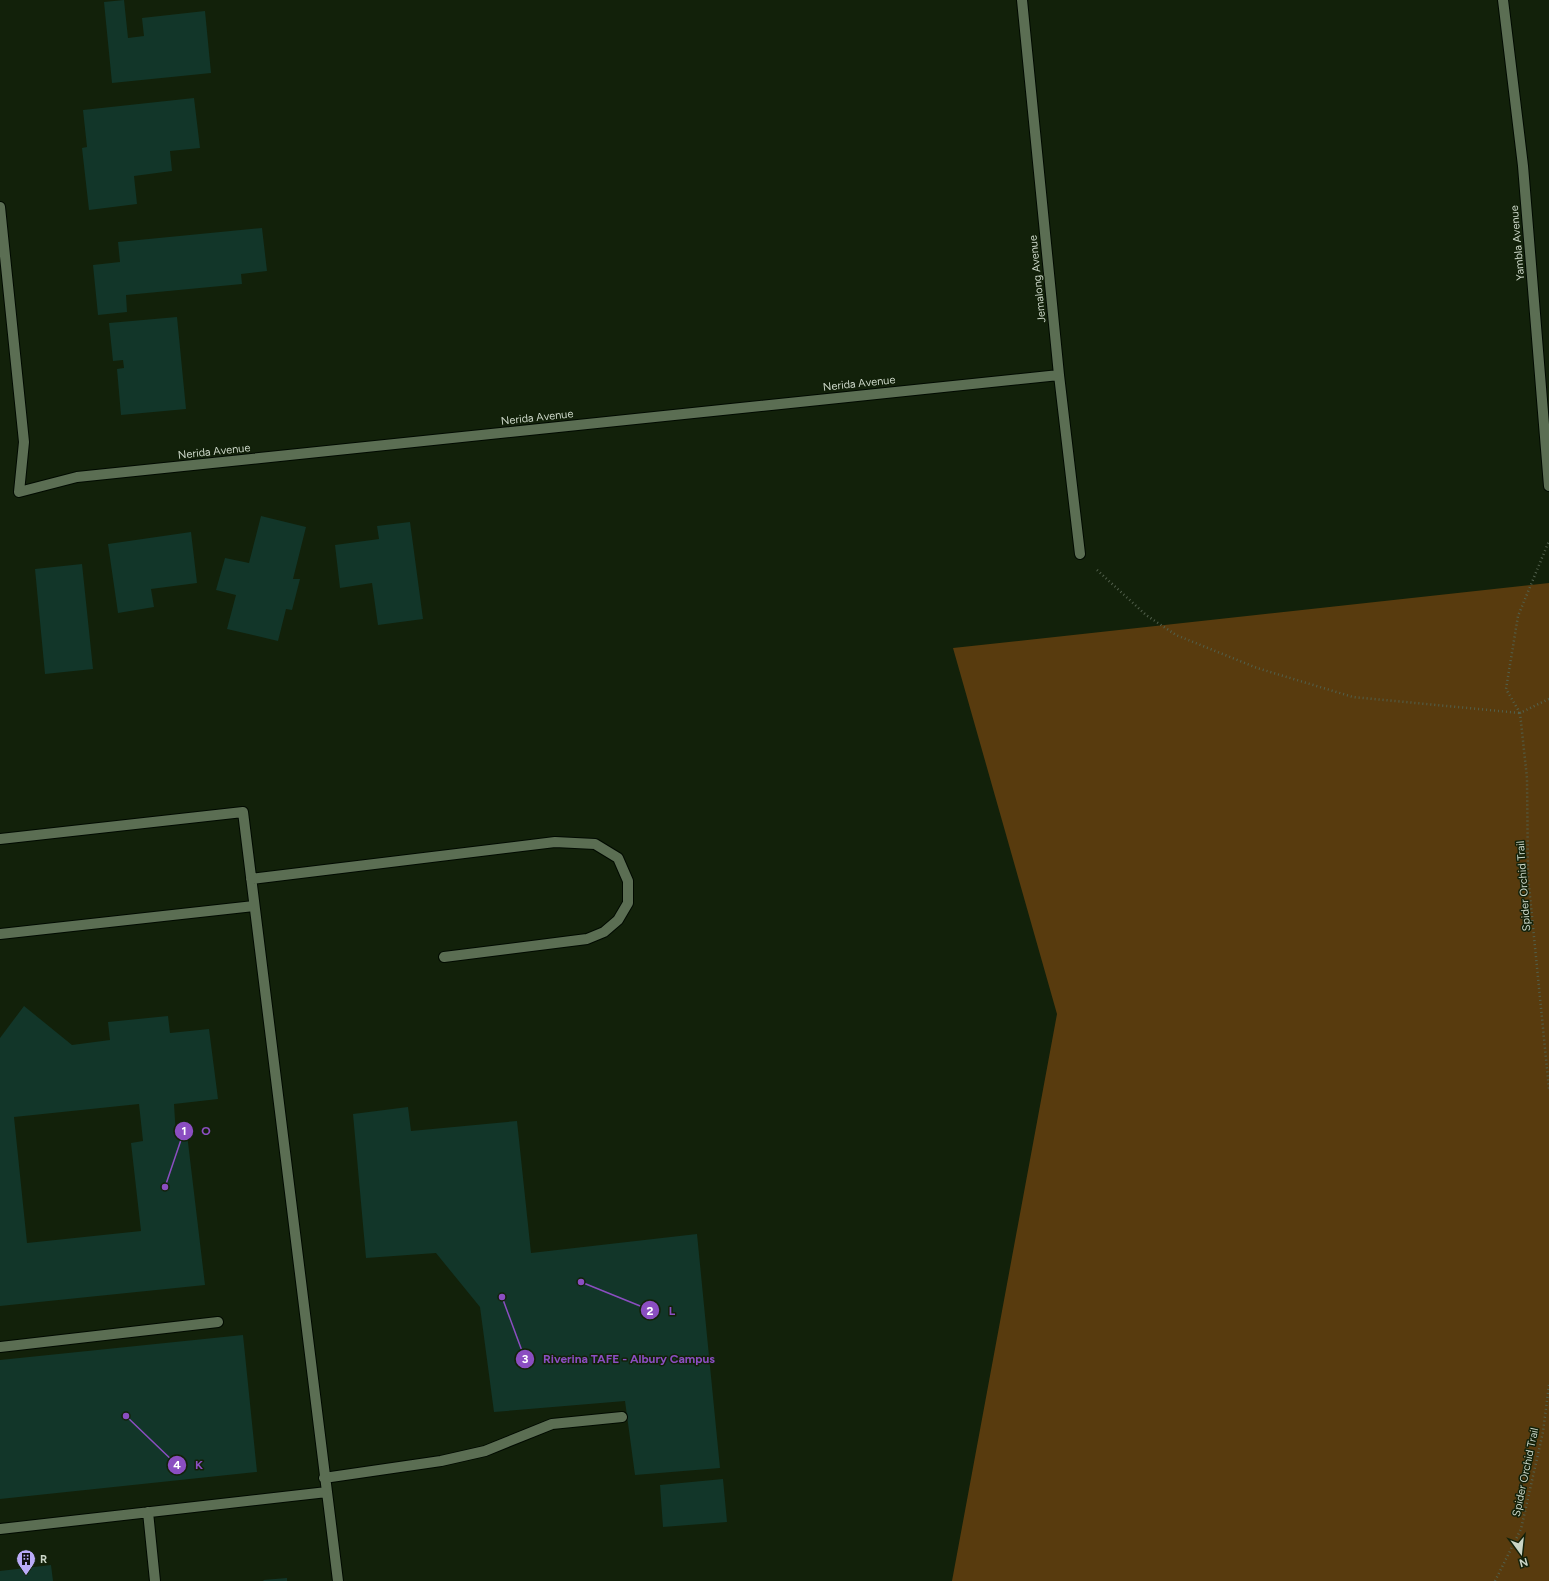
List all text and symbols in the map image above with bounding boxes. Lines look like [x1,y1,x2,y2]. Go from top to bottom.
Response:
street label: Yambla Avenue [1508,205,1527,281]
street label: Jemalong Avenue [1026,235,1049,323]
street label: Nerida Avenue [822,373,896,394]
street label: Nerida Avenue [500,407,574,428]
street label: Nerida Avenue [177,441,251,462]
street label: Spider Orchid Trail [1514,840,1533,932]
callout: O [174,1119,219,1143]
text: 1 [181,1124,187,1138]
text: O [201,1124,211,1138]
callout: L [640,1298,683,1322]
text: 2 [647,1304,654,1318]
text: L [669,1304,676,1318]
callout: Riverina TAFE - Albury Campus [515,1347,723,1371]
text: 3 [522,1352,529,1366]
text: Riverina TAFE - Albury Campus [543,1352,715,1366]
street label: Spider Orchid Trail [1510,1426,1541,1518]
callout: K [167,1453,211,1477]
text: 4 [173,1458,181,1472]
text: K [195,1458,203,1472]
north arrow [1501,1533,1541,1573]
building icon: R [15,1548,37,1576]
place label: R [40,1553,47,1566]
text: N [1518,1555,1529,1570]

